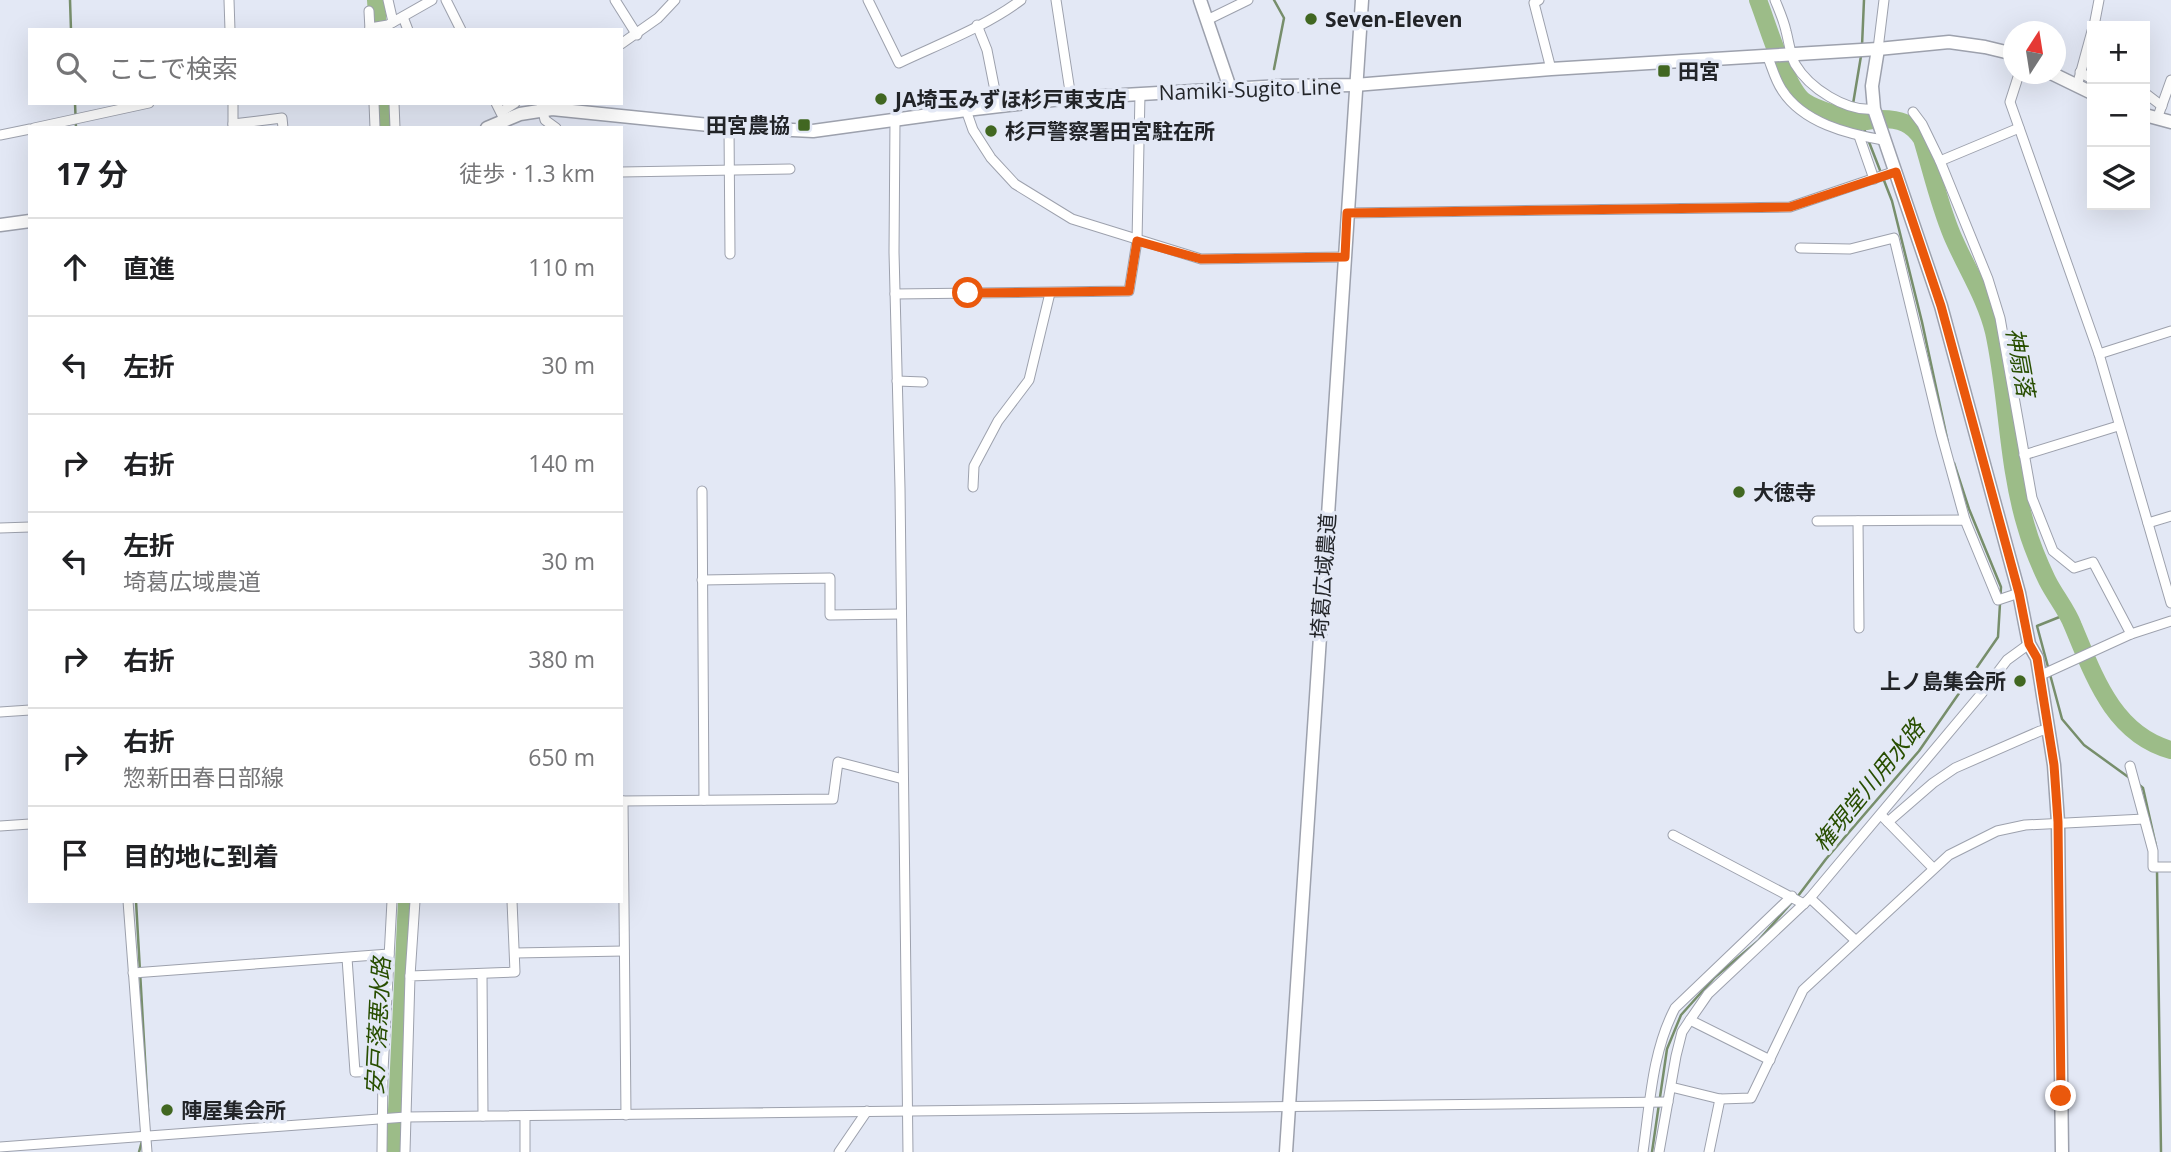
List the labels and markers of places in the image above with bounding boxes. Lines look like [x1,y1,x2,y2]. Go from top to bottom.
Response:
place label: Seven-Eleven [1325,5,1463,33]
marker: Seven-Eleven [1303,11,1319,27]
place label: 田宮 [1678,57,1720,85]
marker: 田宮 [1656,63,1672,79]
place label: JA埼玉みずほ杉戸東支店 [893,85,1126,113]
marker: JA埼玉みずほ杉戸東支店 [873,91,889,107]
place label: 田宮農協 [706,111,790,139]
marker: 田宮農協 [796,117,812,133]
place label: 杉戸警察署田宮駐在所 [1005,117,1215,145]
marker: 杉戸警察署田宮駐在所 [983,123,999,139]
place label: 大徳寺 [1753,478,1816,506]
marker: 大徳寺 [1731,484,1747,500]
place label: 上ノ島集会所 [1880,667,2006,695]
marker: 上ノ島集会所 [2012,673,2028,689]
place label: 陣屋集会所 [181,1096,286,1124]
marker: 陣屋集会所 [159,1102,175,1118]

